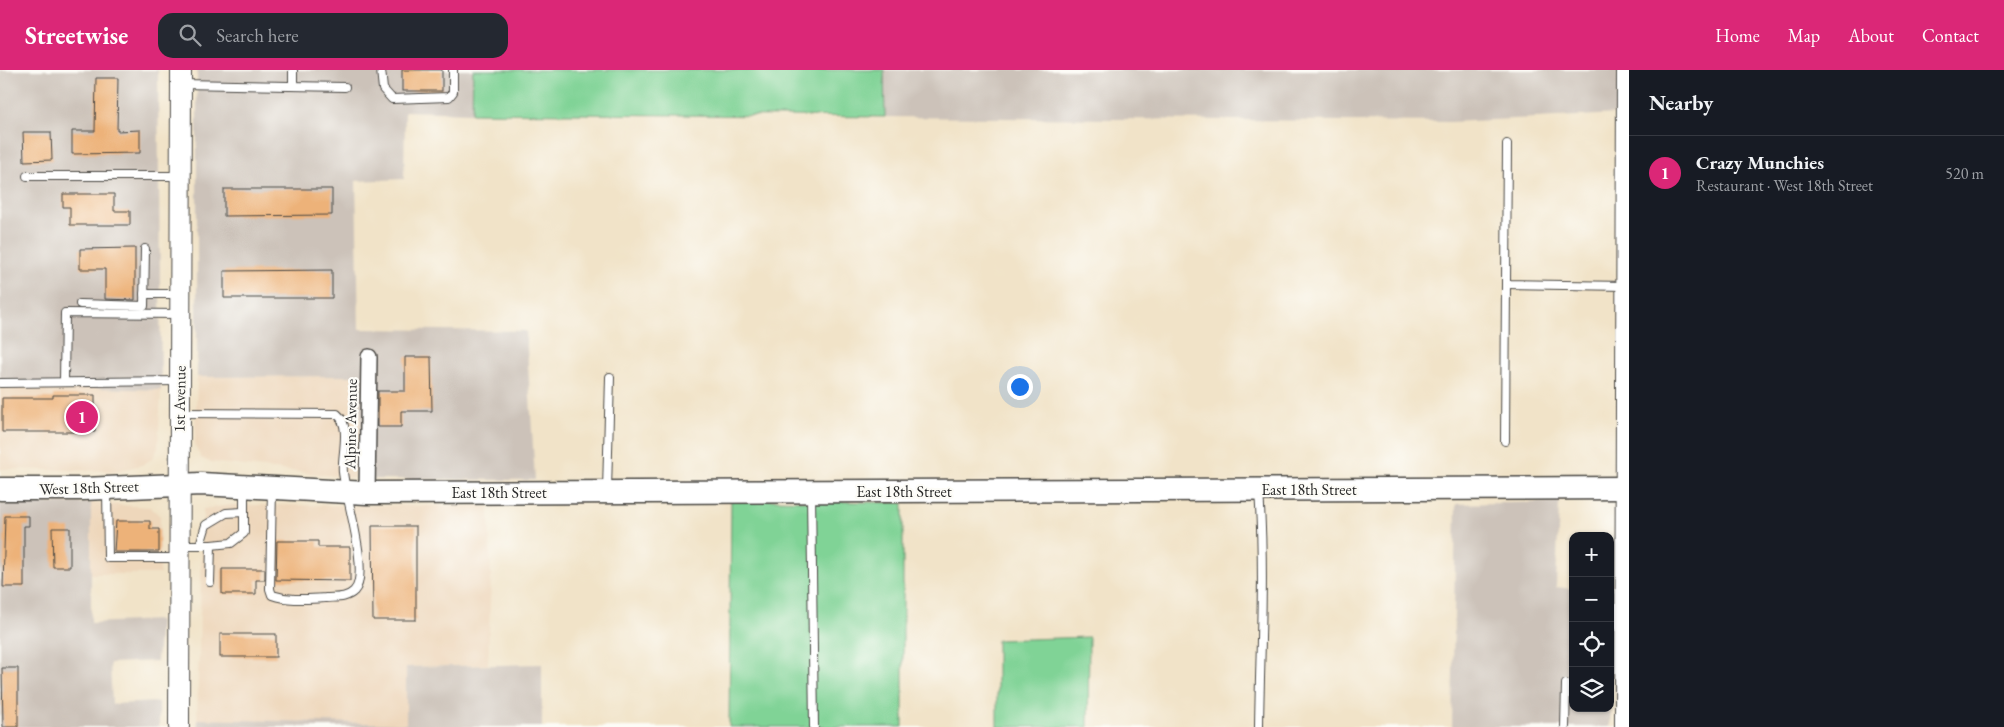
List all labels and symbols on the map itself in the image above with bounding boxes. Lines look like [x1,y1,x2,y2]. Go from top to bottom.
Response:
street label: 1st Avenue [168,365,191,433]
your location [1007,374,1033,400]
street label: Alpine Avenue [339,378,362,471]
pin: 1 [66,398,98,436]
street label: West 18th Street [39,475,139,500]
street label: East 18th Street [1261,479,1357,500]
street label: East 18th Street [856,481,952,502]
street label: East 18th Street [451,482,547,503]

